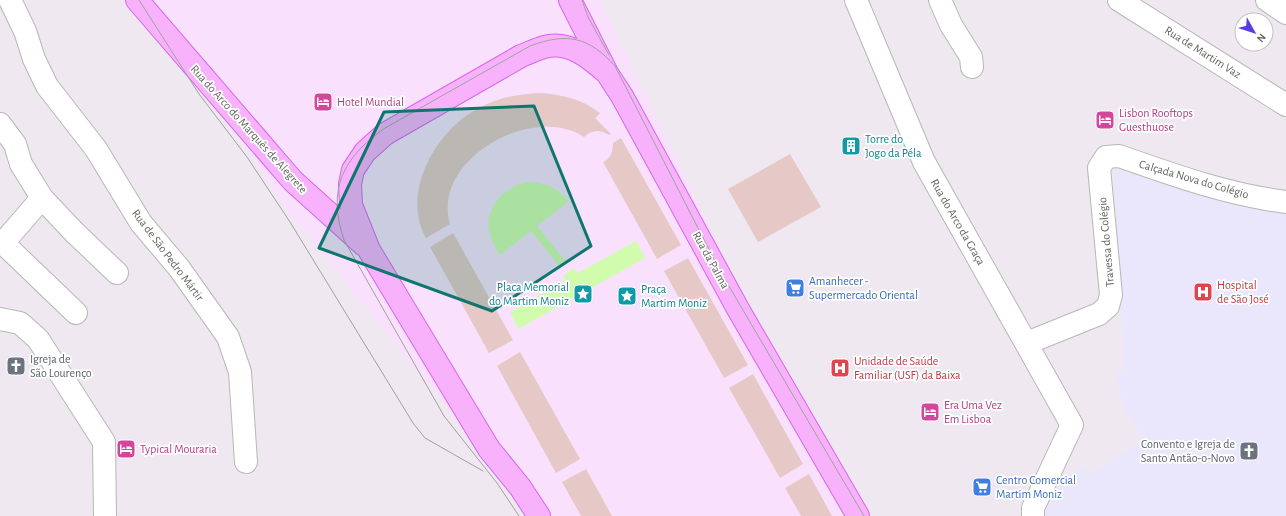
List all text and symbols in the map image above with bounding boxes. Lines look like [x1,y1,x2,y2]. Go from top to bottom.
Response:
north arrow [1234,12,1274,52]
street label: Rua de Martim Vaz [1163,24,1243,80]
text: N [1255,32,1268,44]
street label: Rua do Arco do Marquês de Alegrete [188,63,310,195]
hotel icon: Hotel Mundial [312,91,334,113]
place label: Hotel Mundial [337,96,404,108]
place label: Lisbon Rooftops Guesthuose [1119,107,1193,133]
hotel icon: Lisbon Rooftops Guesthuose [1094,109,1116,131]
place label: Torre do Jogo da Péla [865,133,922,159]
building icon: Torre do Jogo da Péla [840,135,862,157]
street label: Calçada Nova do Colégio [1138,158,1250,200]
street label: Rua do Arco da Graça [928,177,988,268]
street label: Travessa do Colégio [1096,196,1116,287]
street label: Rua de São Pedro Mártir [130,207,206,303]
street label: Rua da Palma [690,229,732,291]
place label: Amanhecer - Supermercado Oriental [809,275,918,301]
supermarket icon: Amanhecer - Supermercado Oriental [784,277,806,299]
place label: Hospital de São José [1217,279,1269,305]
place label: Placa Memorial do Martim Moniz [489,281,569,307]
hospital icon: Hospital de São José [1192,281,1214,303]
place icon: Placa Memorial do Martim Moniz [572,283,594,305]
place label: Praça Martim Moniz [641,283,707,309]
place icon: Praça Martim Moniz [616,285,638,307]
place label: Igreja de São Lourenço [30,353,92,379]
church icon: Igreja de São Lourenço [5,355,27,377]
place label: Unidade de Saúde Familiar (USF) da Baixa [854,355,961,381]
hospital icon: Unidade de Saúde Familiar (USF) da Baixa [829,357,851,379]
place label: Era Uma Vez Em Lisboa [944,399,1002,425]
hotel icon: Era Uma Vez Em Lisboa [919,401,941,423]
hotel icon: Typical Mouraria [115,438,137,460]
place label: Convento e Igreja de Santo Antão-o-Novo [1141,438,1235,464]
church icon: Convento e Igreja de Santo Antão-o-Novo [1238,440,1260,462]
place label: Typical Mouraria [140,443,217,456]
place label: Centro Comercial Martim Moniz [996,474,1076,500]
supermarket icon: Centro Comercial Martim Moniz [971,476,993,498]

